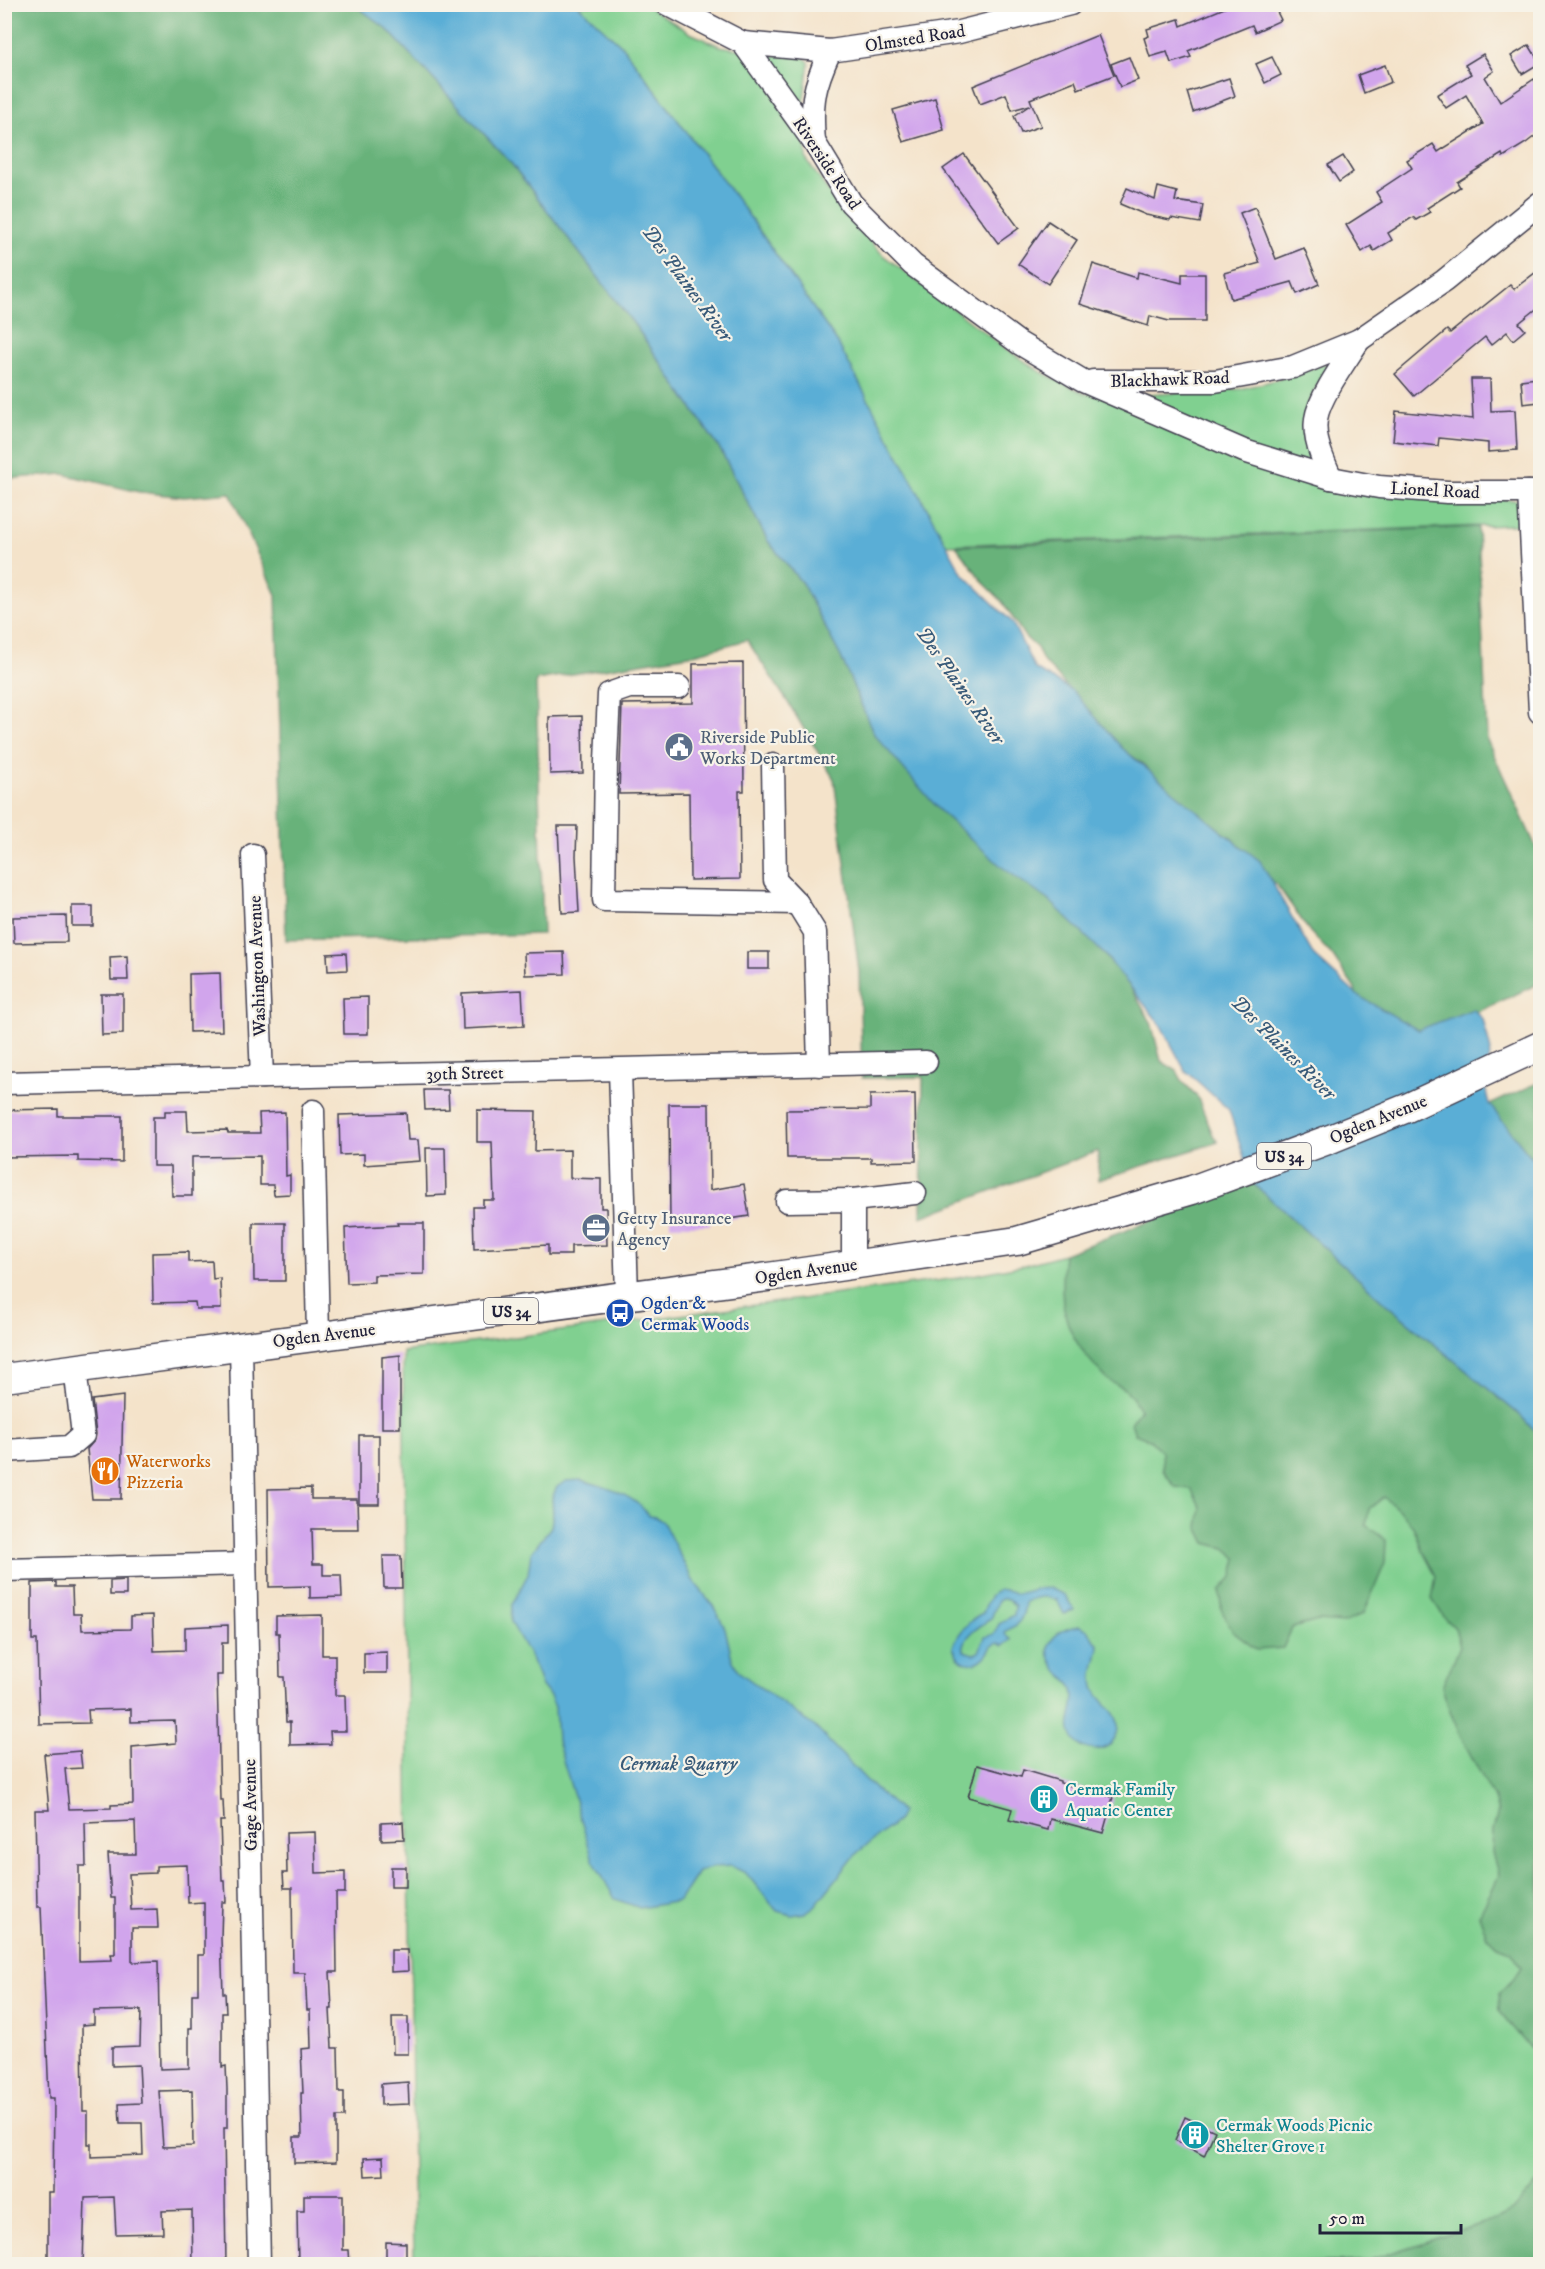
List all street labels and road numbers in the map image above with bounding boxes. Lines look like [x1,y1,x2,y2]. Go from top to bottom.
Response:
street label: Olmsted Road [864,20,967,58]
street label: Riverside Road [787,113,865,214]
street label: Blackhawk Road [1110,367,1230,393]
street label: Lionel Road [1390,478,1480,504]
street label: Washington Avenue [245,895,271,1038]
street label: 39th Street [426,1062,504,1086]
street label: Ogden Avenue [1326,1090,1430,1149]
road number: US 34 [1257,1143,1311,1169]
street label: Ogden Avenue [754,1254,859,1290]
road number: US 34 [484,1298,538,1324]
street label: Ogden Avenue [272,1319,377,1353]
street label: Gage Avenue [239,1759,263,1851]

